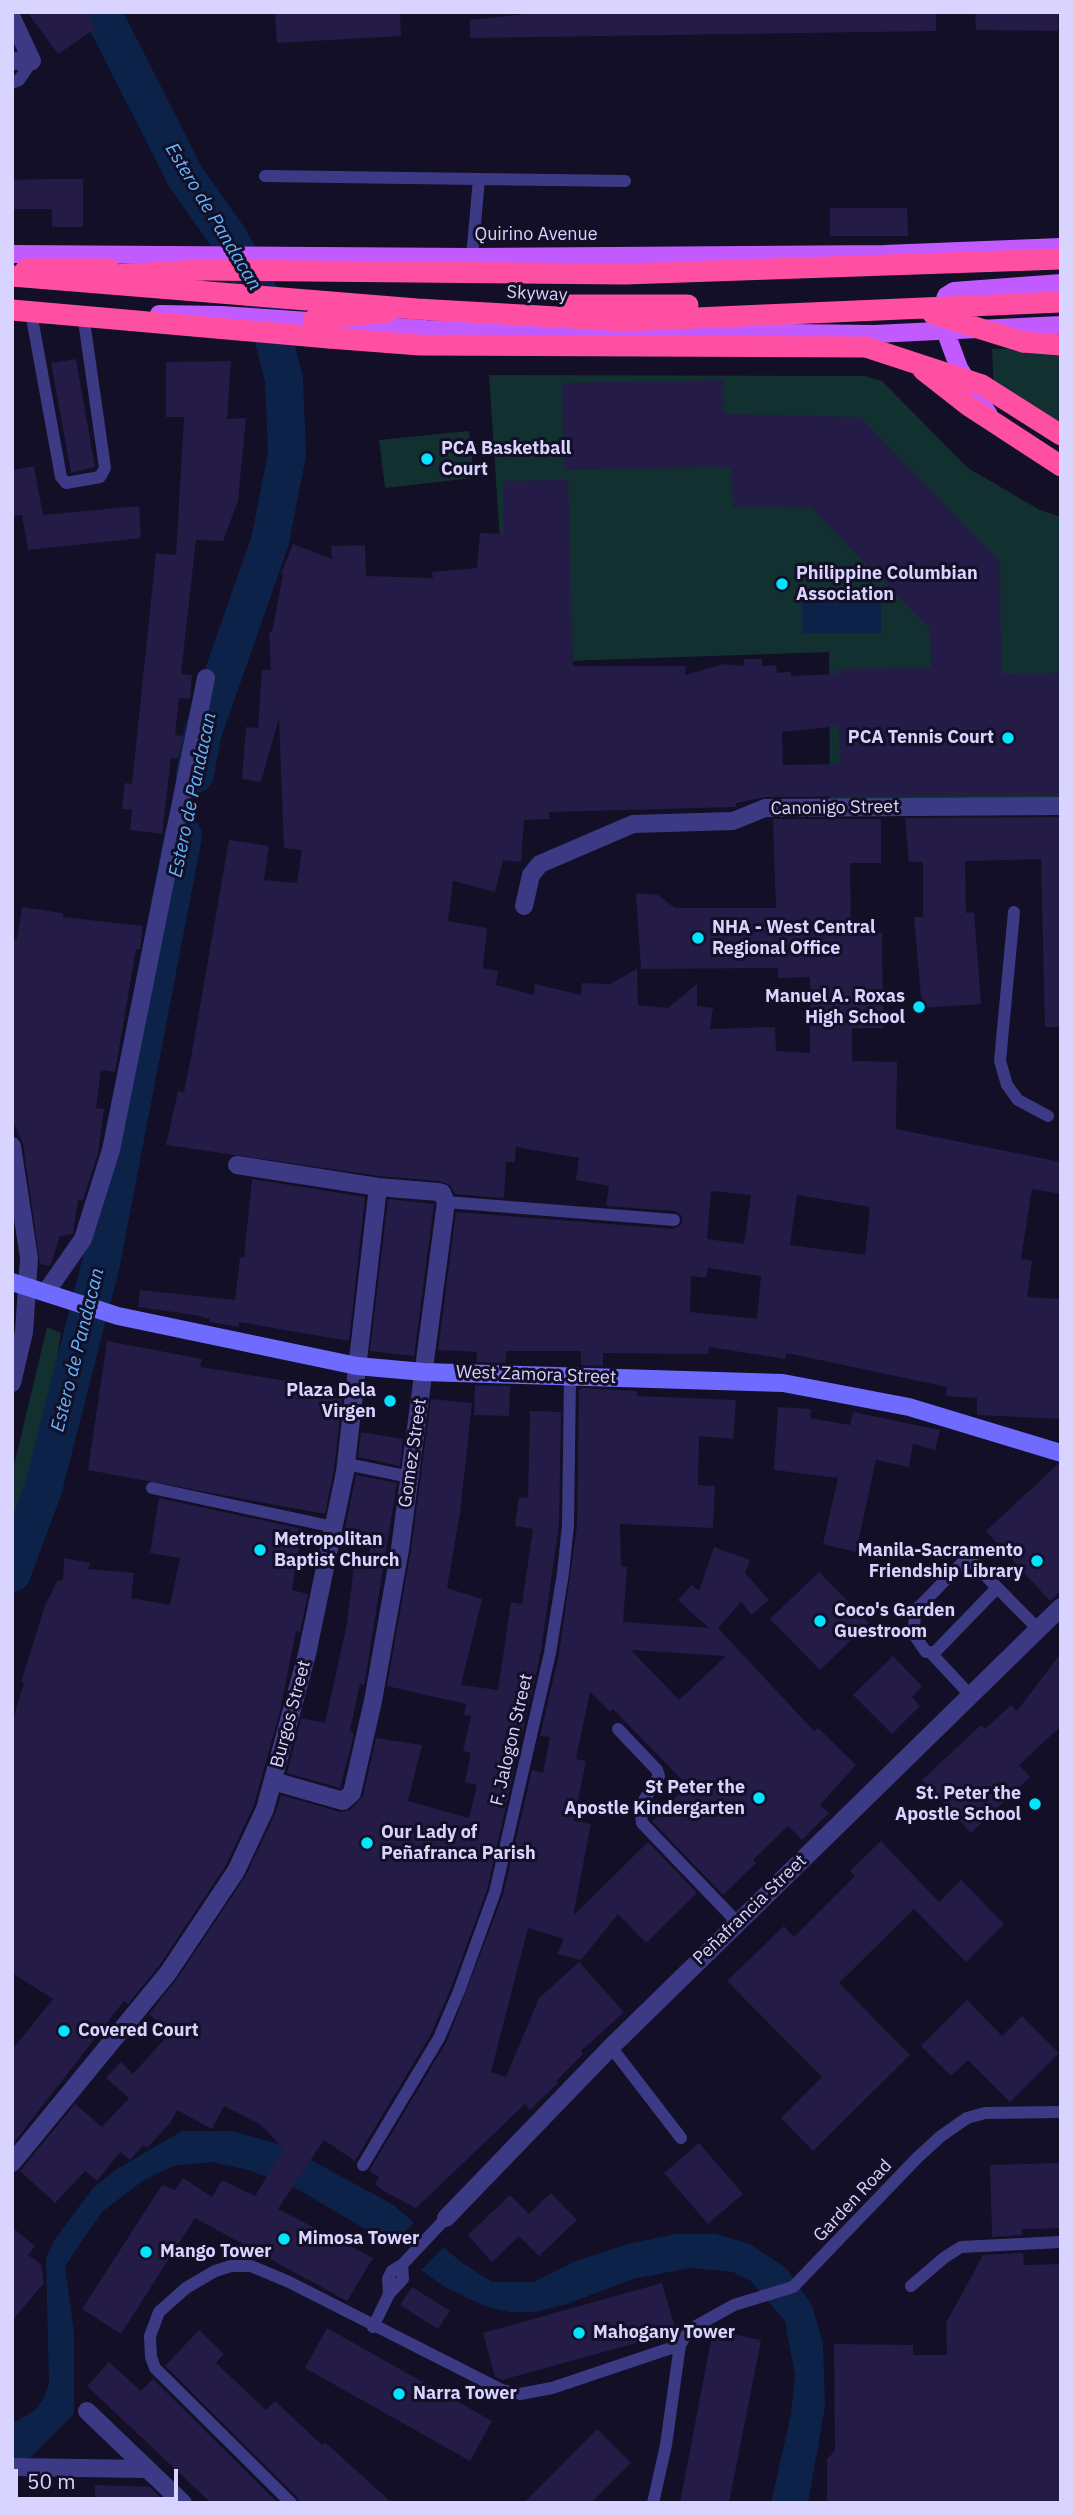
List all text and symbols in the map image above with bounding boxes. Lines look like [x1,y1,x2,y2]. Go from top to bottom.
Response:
water label: Estero de Pandacan [160,139,266,295]
street label: Quirino Avenue [474,224,598,246]
street label: Skyway [506,282,568,306]
place label: PCA Basketball Court [441,438,571,480]
marker: PCA Basketball Court [419,451,435,467]
place label: Philippine Columbian Association [796,563,978,606]
marker: Philippine Columbian Association [774,576,790,592]
water label: Estero de Pandacan [164,711,222,879]
place label: PCA Tennis Court [848,727,994,749]
marker: PCA Tennis Court [1000,730,1016,746]
street label: Canonigo Street [770,796,900,820]
place label: NHA - West Central Regional Office [712,917,876,960]
marker: NHA - West Central Regional Office [690,930,706,946]
place label: Manuel A. Roxas High School [765,986,905,1028]
marker: Manuel A. Roxas High School [911,999,927,1015]
water label: Estero de Pandacan [47,1266,109,1434]
street label: West Zamora Street [455,1361,617,1389]
place label: Plaza Dela Virgen [286,1380,376,1422]
marker: Plaza Dela Virgen [382,1393,398,1409]
street label: Gomez Street [395,1397,431,1509]
place label: Metropolitan Baptist Church [274,1529,400,1572]
place label: Manila-Sacramento Friendship Library [858,1540,1023,1582]
marker: Metropolitan Baptist Church [252,1542,268,1558]
marker: Manila-Sacramento Friendship Library [1029,1553,1045,1569]
place label: Coco's Garden Guestroom [834,1600,955,1642]
marker: Coco's Garden Guestroom [812,1613,828,1629]
street label: Burgos Street [266,1658,316,1770]
street label: F. Jalogon Street [486,1672,538,1808]
place label: St Peter the Apostle Kindergarten [564,1777,745,1820]
place label: St. Peter the Apostle School [895,1783,1021,1826]
marker: St Peter the Apostle Kindergarten [751,1790,767,1806]
marker: St. Peter the Apostle School [1027,1796,1043,1812]
place label: Our Lady of Peñafranca Parish [381,1822,536,1864]
marker: Our Lady of Peñafranca Parish [359,1835,375,1851]
street label: Peñafrancia Street [689,1850,811,1970]
place label: Covered Court [78,2020,199,2042]
marker: Covered Court [56,2023,72,2039]
street label: Garden Road [809,2155,897,2247]
place label: Mimosa Tower [298,2228,419,2250]
marker: Mimosa Tower [276,2231,292,2247]
place label: Mango Tower [160,2241,272,2263]
marker: Mango Tower [138,2244,154,2260]
place label: Mahogany Tower [593,2322,735,2344]
marker: Mahogany Tower [571,2325,587,2341]
place label: Narra Tower [413,2383,517,2405]
marker: Narra Tower [391,2386,407,2402]
scale bar [18,2456,182,2500]
text: 50 m [27,2467,76,2495]

